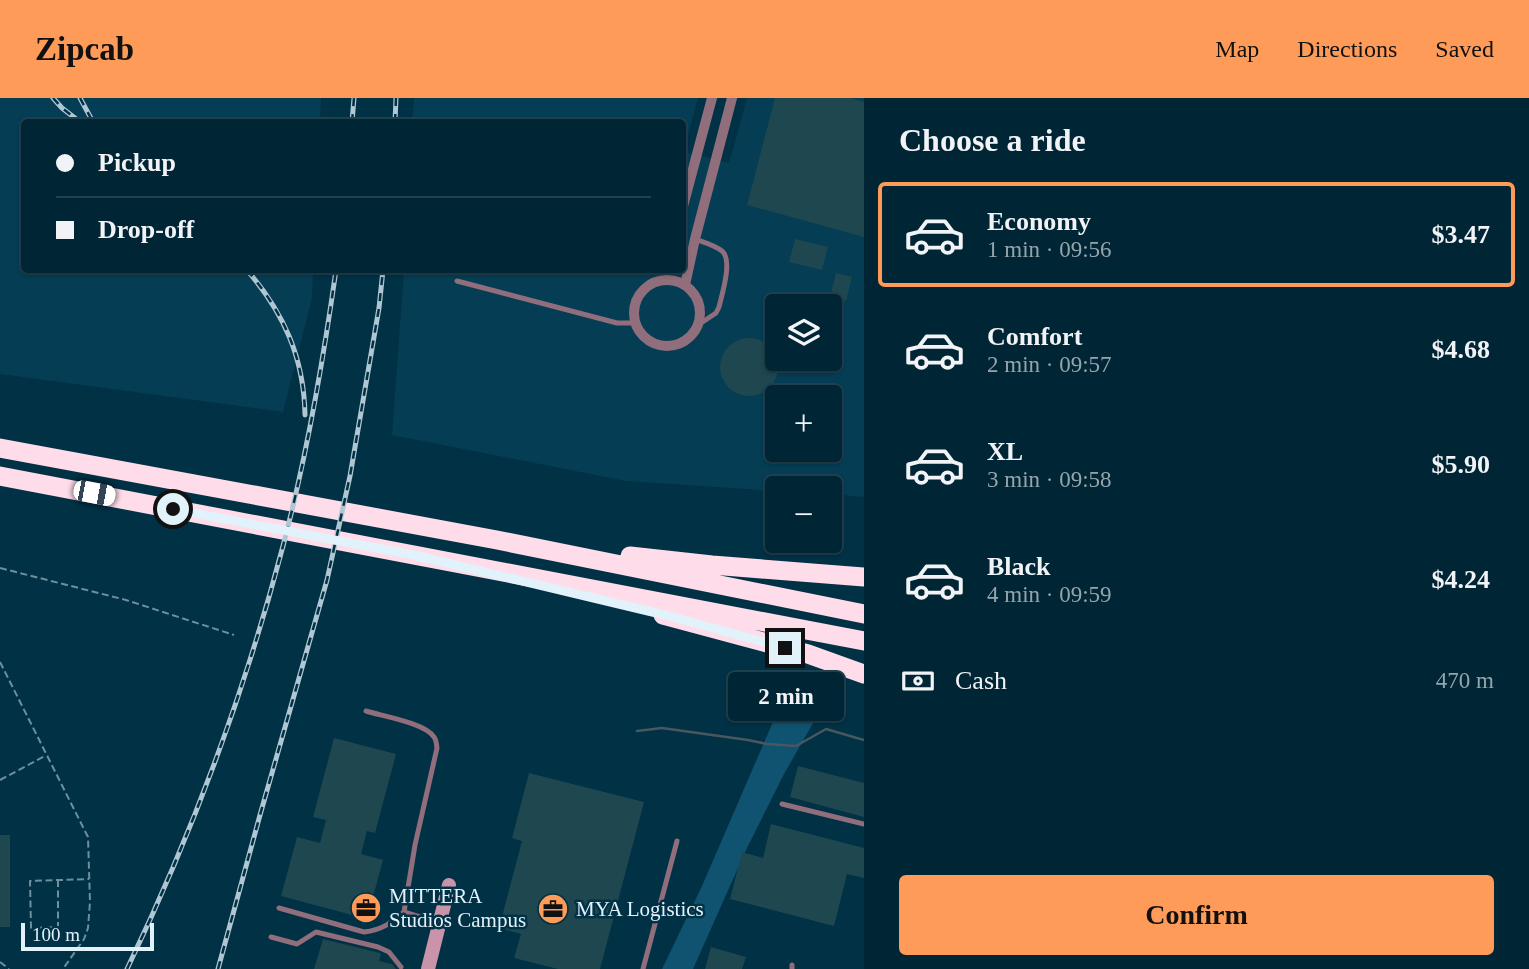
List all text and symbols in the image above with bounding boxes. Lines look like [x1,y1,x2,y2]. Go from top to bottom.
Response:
text: Zipcab [35,31,134,67]
text: Map [1215,36,1259,62]
text: Directions [1297,36,1397,62]
text: Saved [1435,36,1494,62]
text: Choose a ride [899,122,1086,158]
text: Pickup [98,148,176,177]
icon: car [903,203,966,266]
text: Economy [987,207,1091,236]
text: Drop-off [98,215,194,244]
text: $3.47 [1432,220,1490,249]
text: 1 min · 09:56 [987,237,1112,262]
map controls [765,294,842,553]
button: layers [765,294,842,371]
icon: car [903,318,966,381]
text: Comfort [987,322,1082,351]
text: $4.68 [1432,335,1490,364]
text: 2 min · 09:57 [987,352,1112,377]
button: + [765,385,842,462]
icon: car [903,433,966,496]
text: XL [987,437,1023,466]
text: $5.90 [1432,450,1490,479]
text: 3 min · 09:58 [987,467,1112,492]
button: − [765,476,842,553]
car [72,479,117,507]
route start [157,493,189,525]
icon: car [903,548,966,611]
text: Black [987,552,1051,581]
text: $4.24 [1432,565,1490,594]
text: 4 min · 09:59 [987,582,1112,607]
route end [769,632,801,664]
icon: cash [899,662,937,700]
text: Cash [955,666,1007,695]
text: 470 m [1436,668,1494,693]
callout: 2 min [727,672,843,722]
text: 2 min [758,684,814,709]
button: Confirm [899,875,1494,955]
place label: MITTERA Studios Campus [389,884,526,932]
office icon: MITTERA Studios Campus [349,891,383,925]
office icon: MYA Logistics [536,892,570,926]
place label: MYA Logistics [576,897,704,921]
scale bar [21,920,154,952]
text: 100 m [32,924,80,945]

